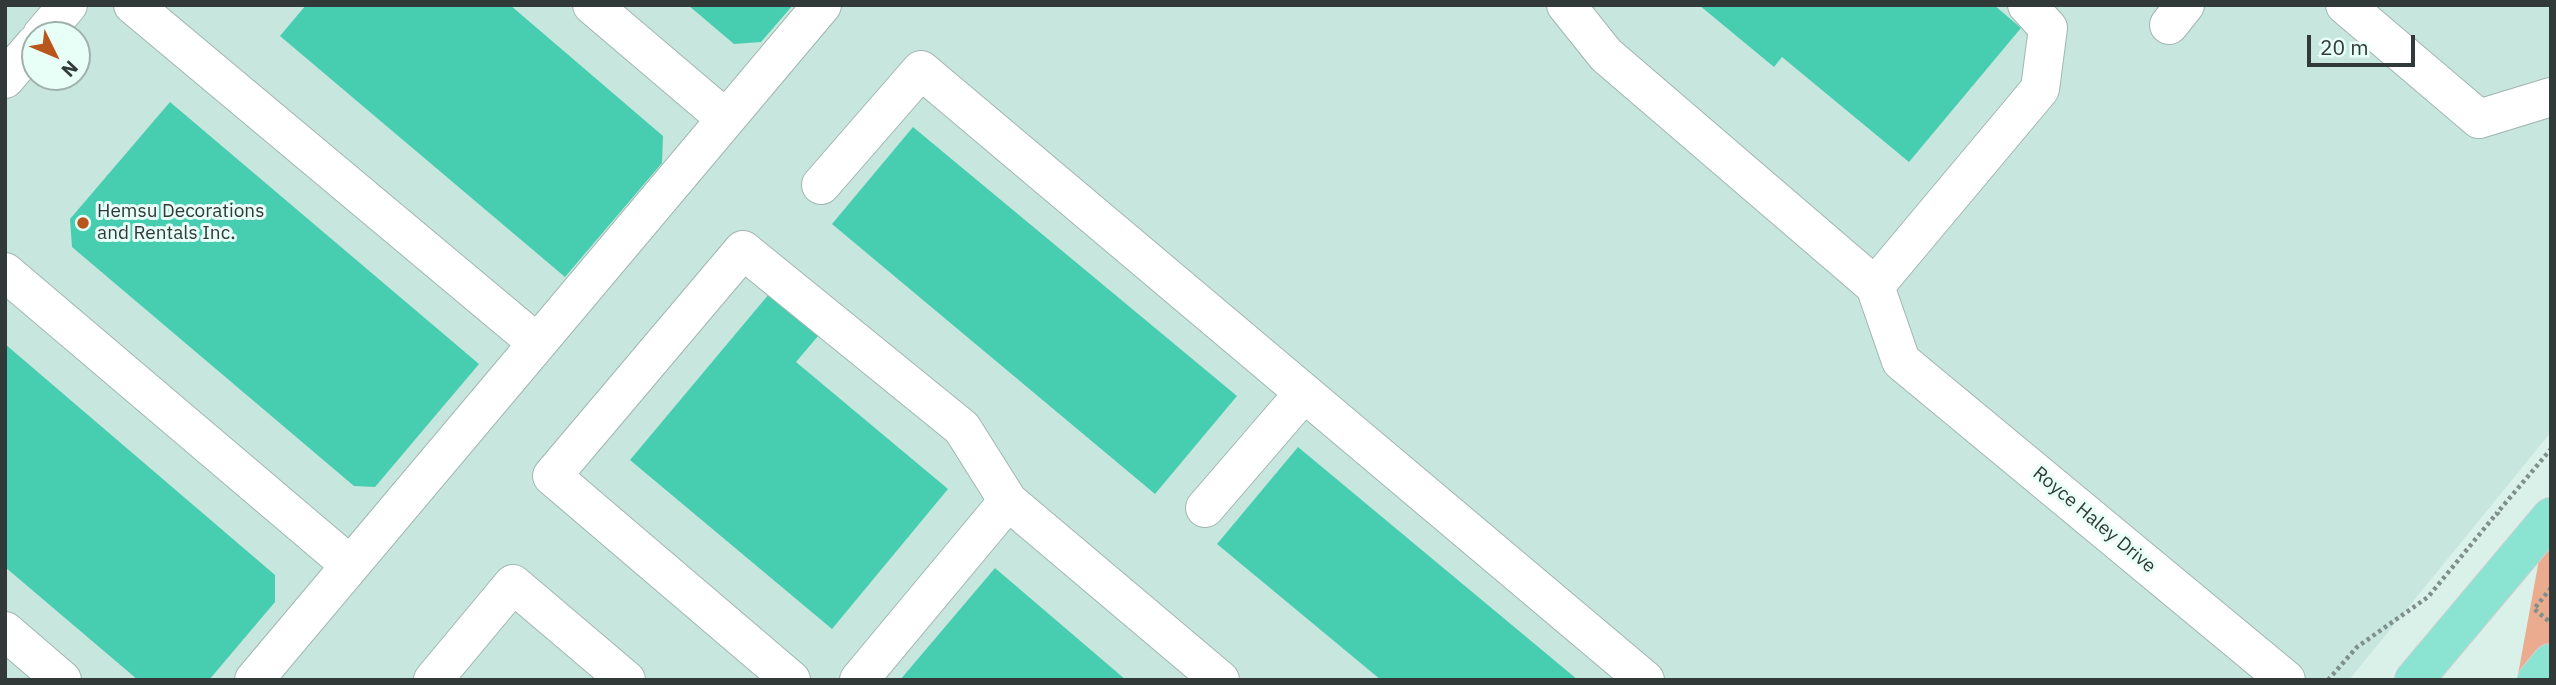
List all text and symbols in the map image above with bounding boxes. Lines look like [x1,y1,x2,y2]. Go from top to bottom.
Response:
north arrow [21,21,91,91]
scale bar [2311,21,2420,65]
text: 20 m [2320,33,2369,61]
text: N [56,56,83,82]
place label: Hemsu Decorations and Rentals Inc. [97,201,264,245]
marker: Hemsu Decorations and Rentals Inc. [75,215,91,231]
street label: Royce Haley Drive [2028,462,2160,578]

